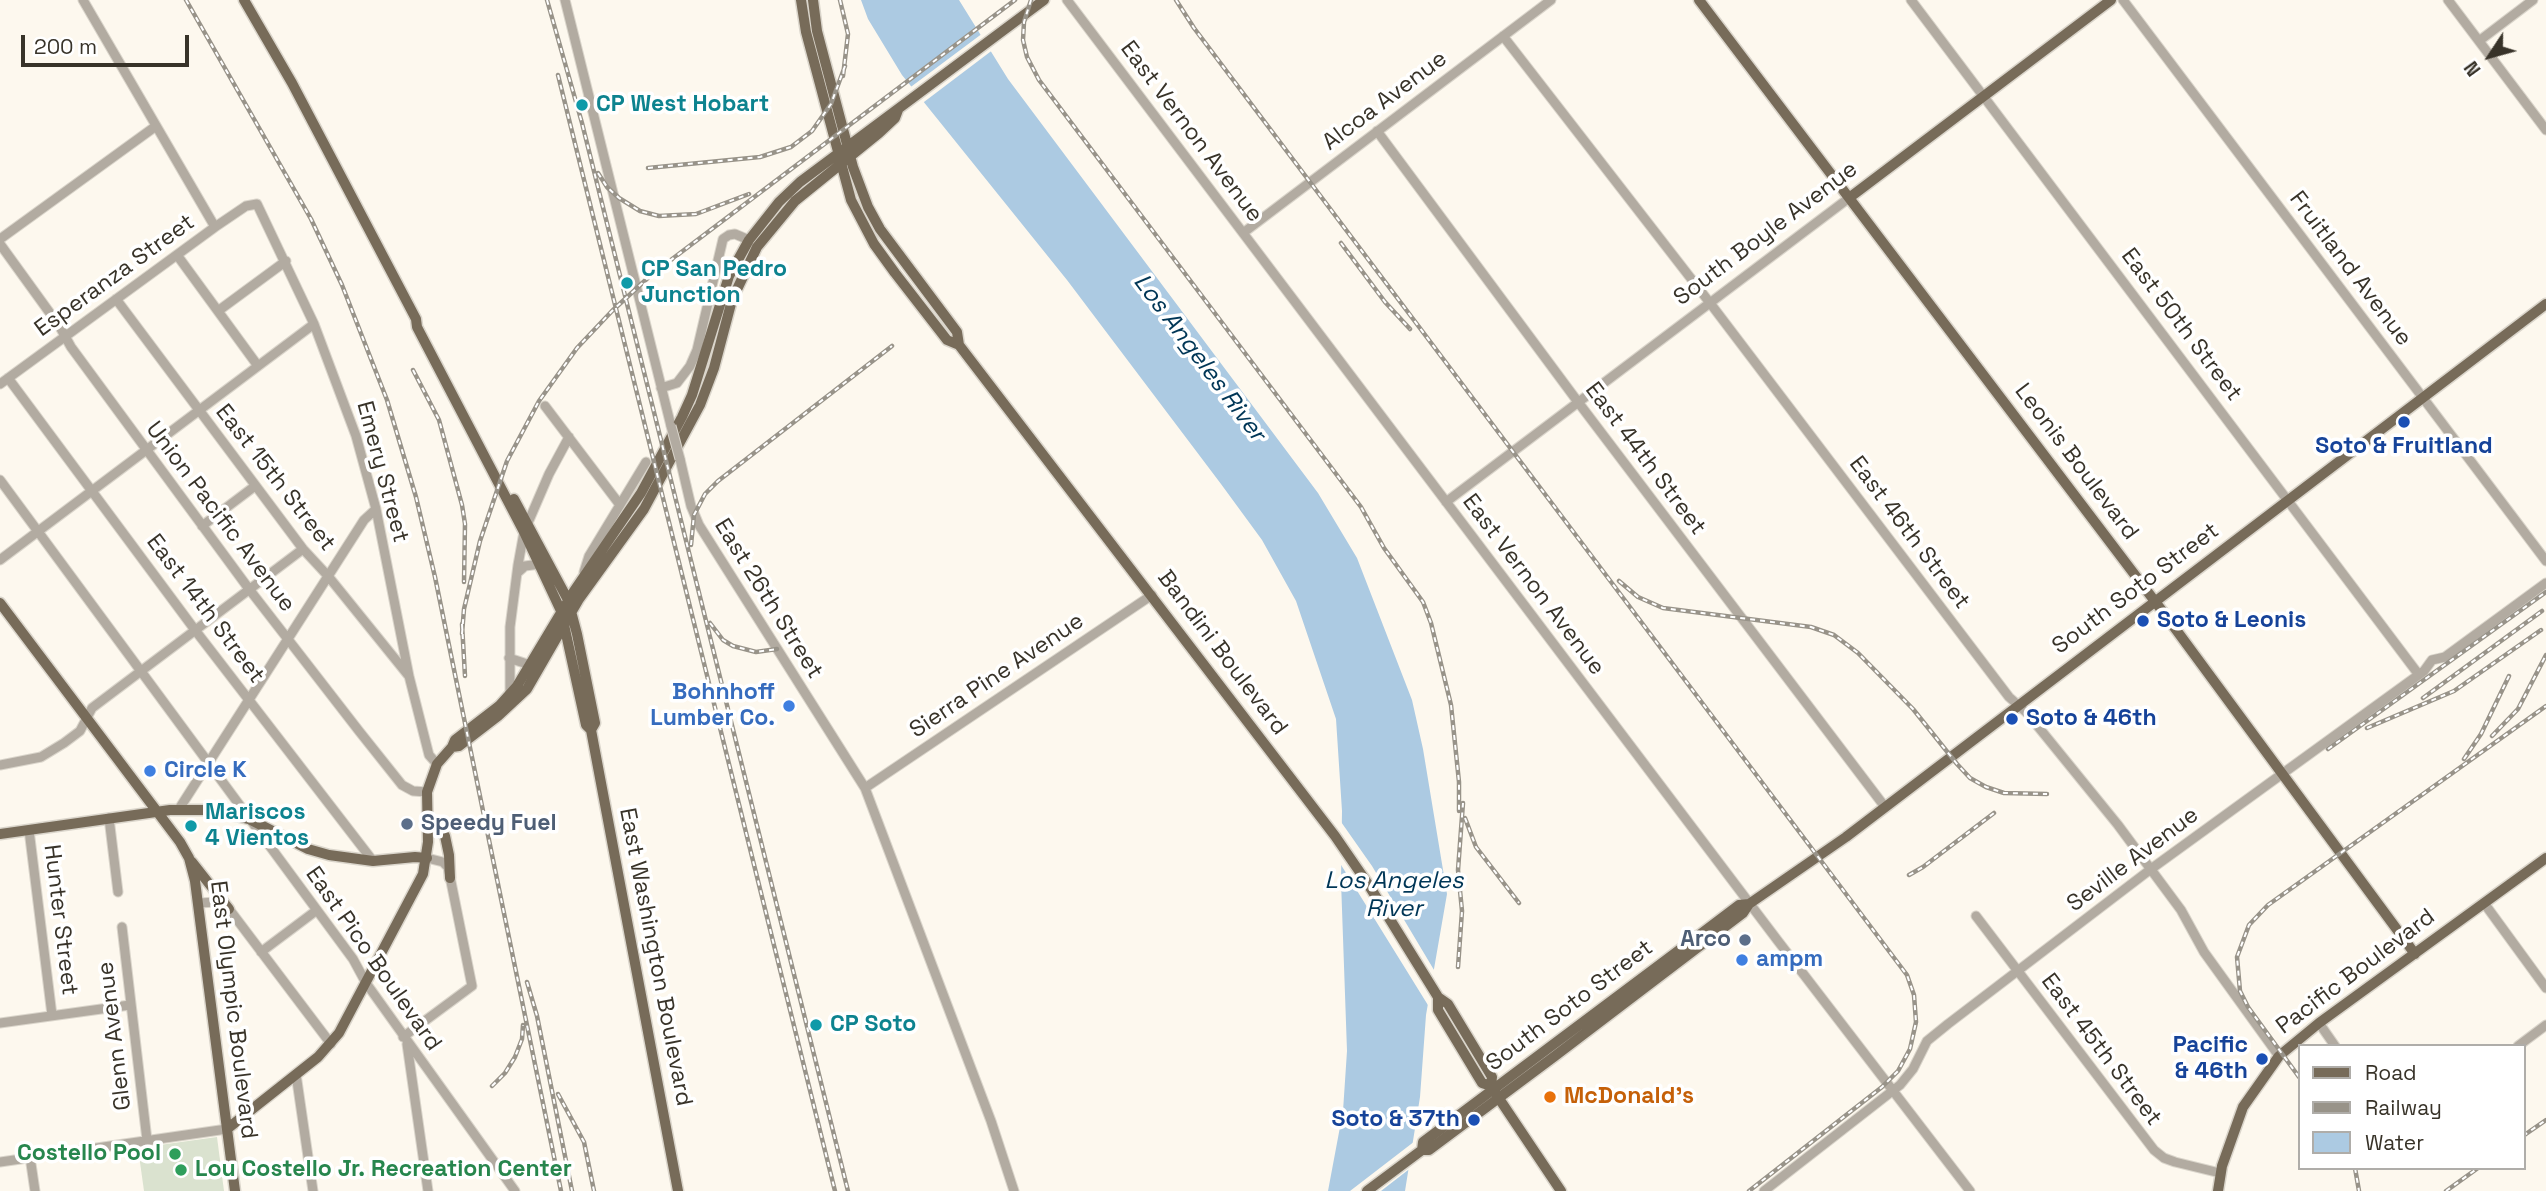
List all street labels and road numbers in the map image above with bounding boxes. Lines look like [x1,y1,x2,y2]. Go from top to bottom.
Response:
street label: East Vernon Avenue [1114,36,1268,228]
street label: Alcoa Avenue [1317,45,1453,157]
street label: South Boyle Avenue [1669,156,1863,312]
street label: Fruitland Avenue [2283,186,2417,352]
street label: Esperanza Street [30,209,200,343]
street label: East 50th Street [2115,243,2247,407]
street label: East 44th Street [1579,377,1711,541]
street label: Leonis Boulevard [2008,378,2144,546]
street label: Emery Street [350,398,414,546]
street label: East 15th Street [209,399,341,557]
street label: Union Pacific Avenue [139,416,301,618]
street label: East 46th Street [1843,451,1975,615]
street label: East Vernon Avenue [1456,489,1610,681]
street label: East 26th Street [708,514,828,684]
street label: South Soto Street [2047,517,2225,661]
street label: East 14th Street [140,529,270,689]
street label: Bandini Boulevard [1151,565,1293,741]
street label: Sierra Pine Avenue [905,608,1089,744]
street label: Seville Avenue [2062,802,2204,918]
street label: East Washington Boulevard [613,806,697,1108]
street label: Hunter Street [37,843,83,997]
street label: East Pico Boulevard [299,862,447,1056]
street label: East Olympic Boulevard [203,879,263,1141]
street label: Pacific Boulevard [2271,903,2441,1041]
street label: South Soto Street [1481,934,1659,1078]
street label: Glenn Avenue [92,960,138,1112]
street label: East 45th Street [2035,968,2167,1132]

